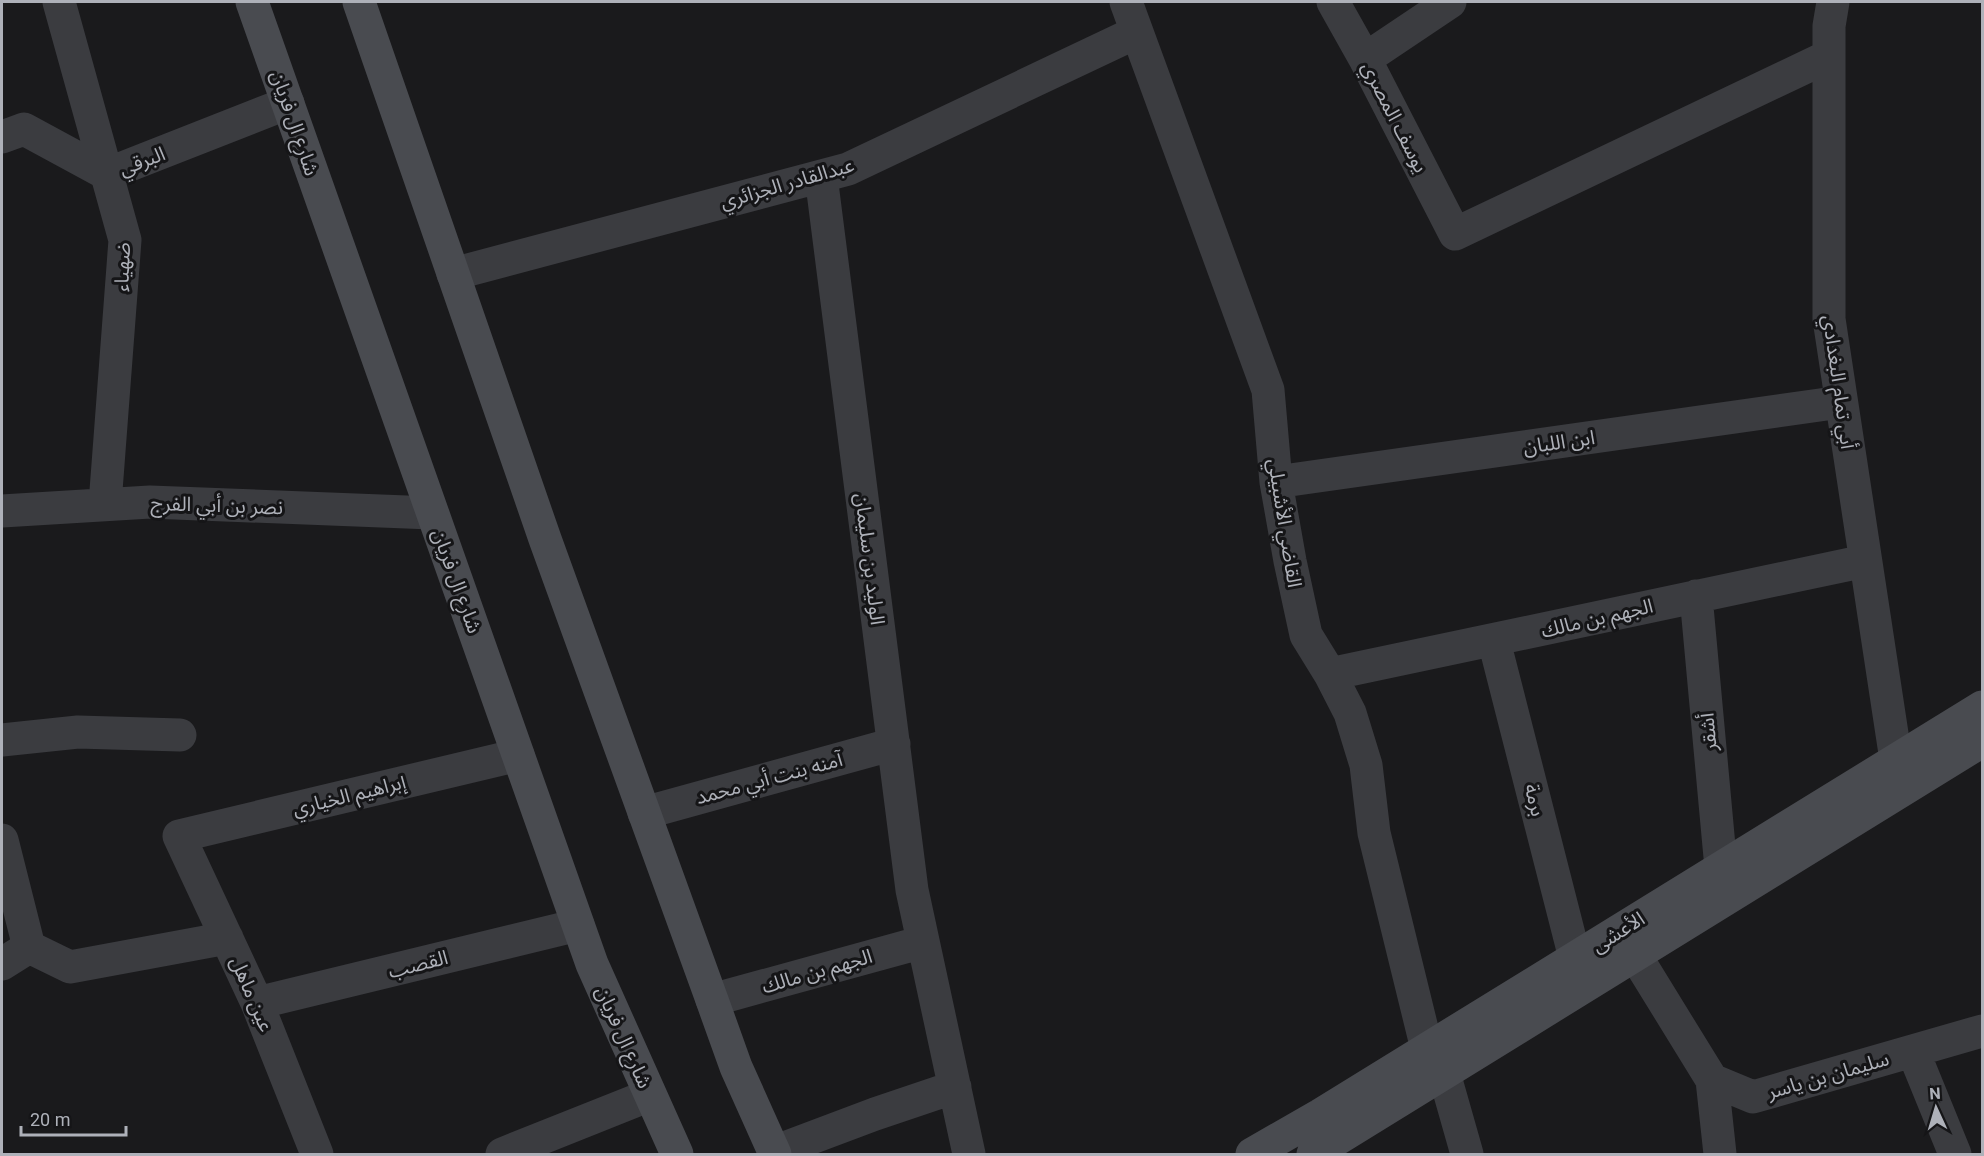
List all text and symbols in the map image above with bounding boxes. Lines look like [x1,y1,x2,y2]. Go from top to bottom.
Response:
street label: يوسف المصري [1353,57,1433,178]
street label: شارع ال فريان [263,67,324,180]
street label: البرقي [115,141,170,184]
street label: عبدالقادر الجزائري [717,152,858,217]
street label: ضهياء [109,242,135,292]
street label: أبي تمام البغدادي [1814,313,1860,451]
street label: ابن اللبان [1522,425,1596,459]
street label: القاضي الأشبيلي [1259,457,1307,590]
street label: نصر بن أبي الفرج [150,491,284,523]
street label: الوليد بن سليمان [850,492,890,626]
street label: شارع ال فريان [424,526,487,637]
street label: الجهم بن مالك [1539,593,1656,645]
street label: أشقر [1694,712,1722,753]
street label: آمنه بنت أبي محمد [693,747,847,813]
street label: إبراهيم الخياري [290,769,410,824]
street label: برمة [1519,781,1551,819]
street label: الأعشى [1587,906,1649,958]
street label: الجهم بن مالك [759,944,876,1001]
street label: القصب [386,945,450,983]
street label: عين ماهل [225,953,279,1035]
street label: شارع ال فريان [588,982,657,1093]
street label: سليمان بن ياسر [1763,1046,1892,1104]
north arrow [1906,1078,1966,1138]
text: N [1929,1084,1941,1103]
scale bar [21,1099,126,1137]
text: 20 m [30,1109,70,1130]

